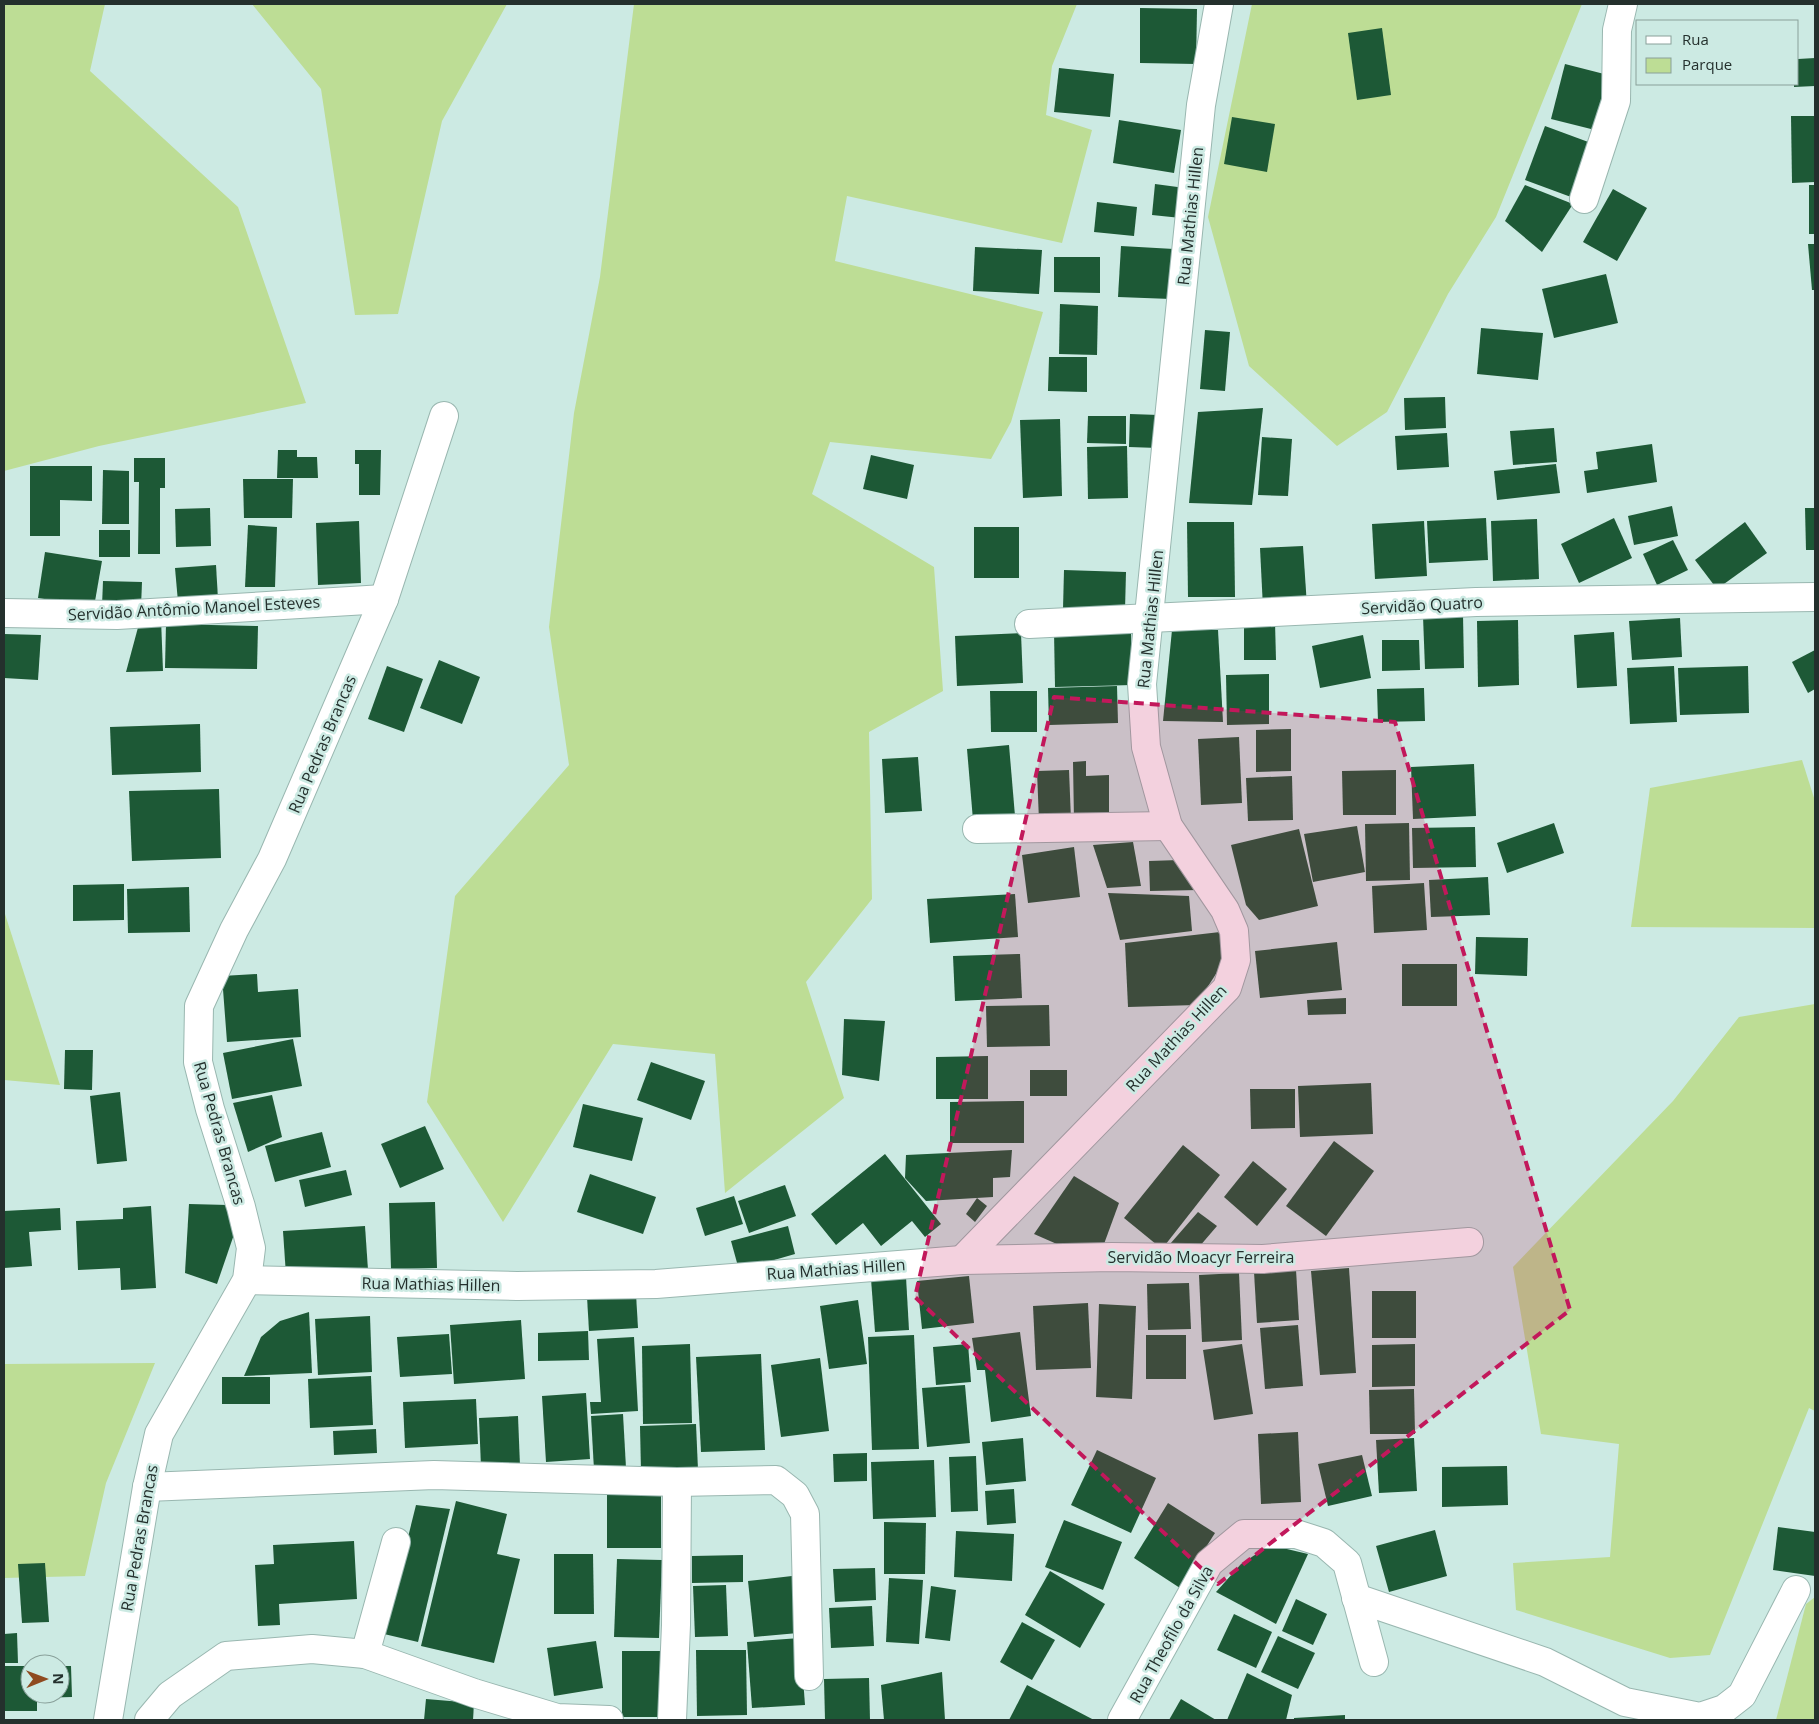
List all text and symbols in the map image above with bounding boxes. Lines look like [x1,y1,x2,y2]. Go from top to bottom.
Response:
legend [1636,20,1799,85]
text: Rua [1682,29,1709,49]
text: Parque [1682,54,1732,74]
street label: Rua Mathias Hillen [1172,146,1208,286]
street label: Rua Mathias Hillen [1132,549,1168,689]
street label: Servidão Antômio Manoel Esteves [67,590,321,626]
street label: Servidão Quatro [1361,591,1483,619]
street label: Rua Pedras Brancas [283,672,361,816]
street label: Rua Mathias Hillen [1121,980,1231,1096]
street label: Rua Pedras Brancas [189,1059,251,1207]
street label: Servidão Moacyr Ferreira [1108,1246,1294,1268]
street label: Rua Mathias Hillen [766,1253,906,1285]
street label: Rua Mathias Hillen [361,1272,501,1296]
street label: Rua Pedras Brancas [115,1463,163,1613]
street label: Rua Theofilo da Silva [1124,1561,1218,1707]
north arrow [20,1654,70,1704]
text: N [49,1673,68,1685]

